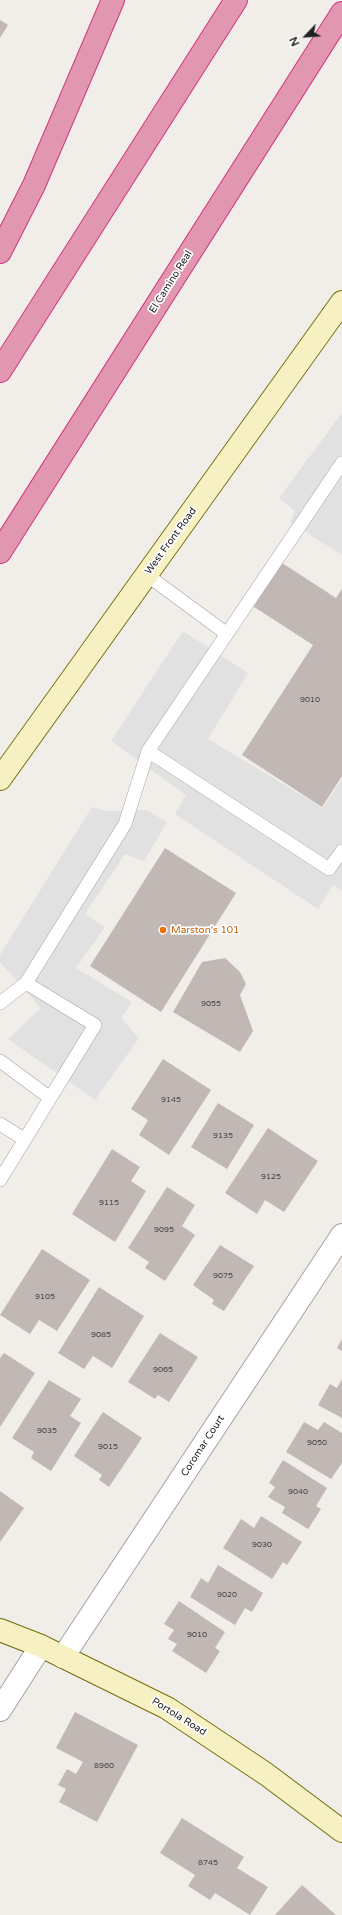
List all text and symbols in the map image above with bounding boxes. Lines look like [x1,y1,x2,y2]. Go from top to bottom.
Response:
north arrow [286,16,326,56]
text: N [287,35,302,48]
street label: El Camino Real [147,249,195,315]
street label: West Front Road [143,505,199,577]
house number: 9010 [300,695,320,705]
place label: Marston's 101 [171,924,239,936]
marker: Marston's 101 [158,925,168,935]
house number: 9055 [201,999,221,1009]
house number: 9145 [161,1095,181,1105]
house number: 9135 [213,1131,233,1141]
house number: 9125 [261,1172,281,1182]
house number: 9115 [99,1198,119,1208]
house number: 9095 [154,1225,174,1235]
house number: 9075 [213,1271,233,1281]
house number: 9105 [35,1292,55,1302]
house number: 9085 [91,1330,111,1340]
house number: 9065 [153,1365,173,1375]
street label: Coromar Court [179,1413,227,1479]
house number: 9035 [37,1426,57,1436]
house number: 9050 [307,1438,327,1448]
house number: 9015 [98,1442,118,1452]
house number: 9040 [288,1487,308,1497]
house number: 9030 [252,1540,272,1550]
house number: 9020 [217,1590,237,1600]
house number: 9010 [187,1630,207,1640]
street label: Portola Road [149,1695,209,1739]
house number: 8960 [94,1761,114,1771]
house number: 8745 [198,1858,218,1868]

